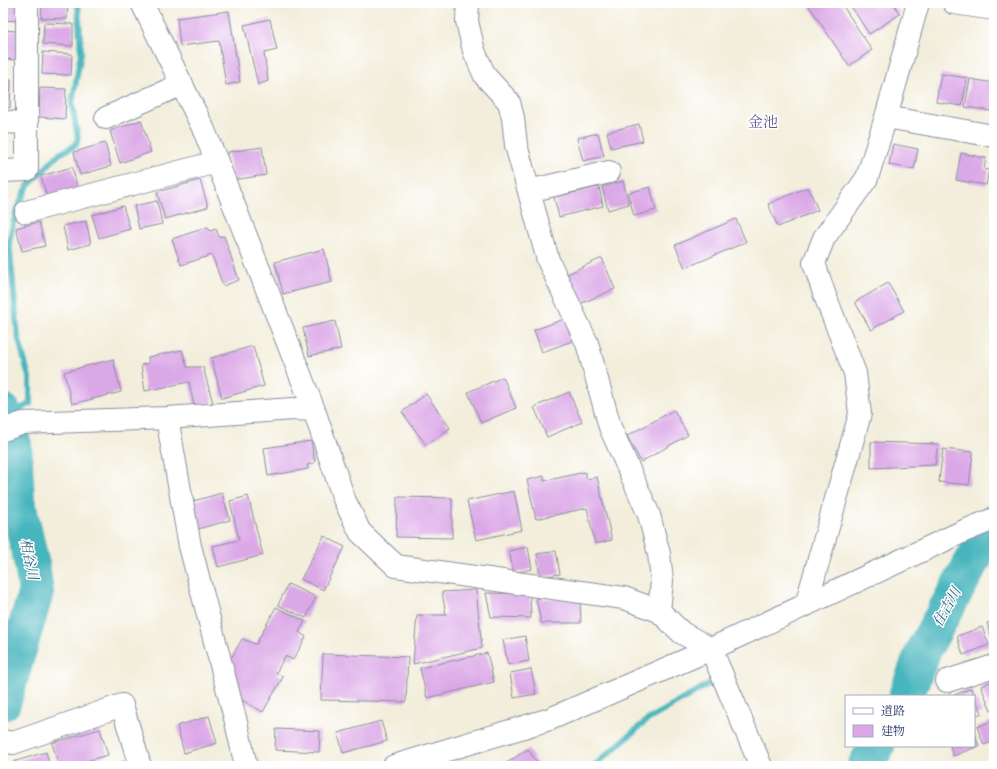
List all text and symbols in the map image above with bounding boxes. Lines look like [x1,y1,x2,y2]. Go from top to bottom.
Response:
district label: 金池 [748,113,778,132]
water label: 相谷川 [16,537,42,583]
water label: 住吉川 [929,583,966,629]
legend [845,695,975,747]
text: 道路 [881,704,905,719]
text: 建物 [881,724,905,739]

